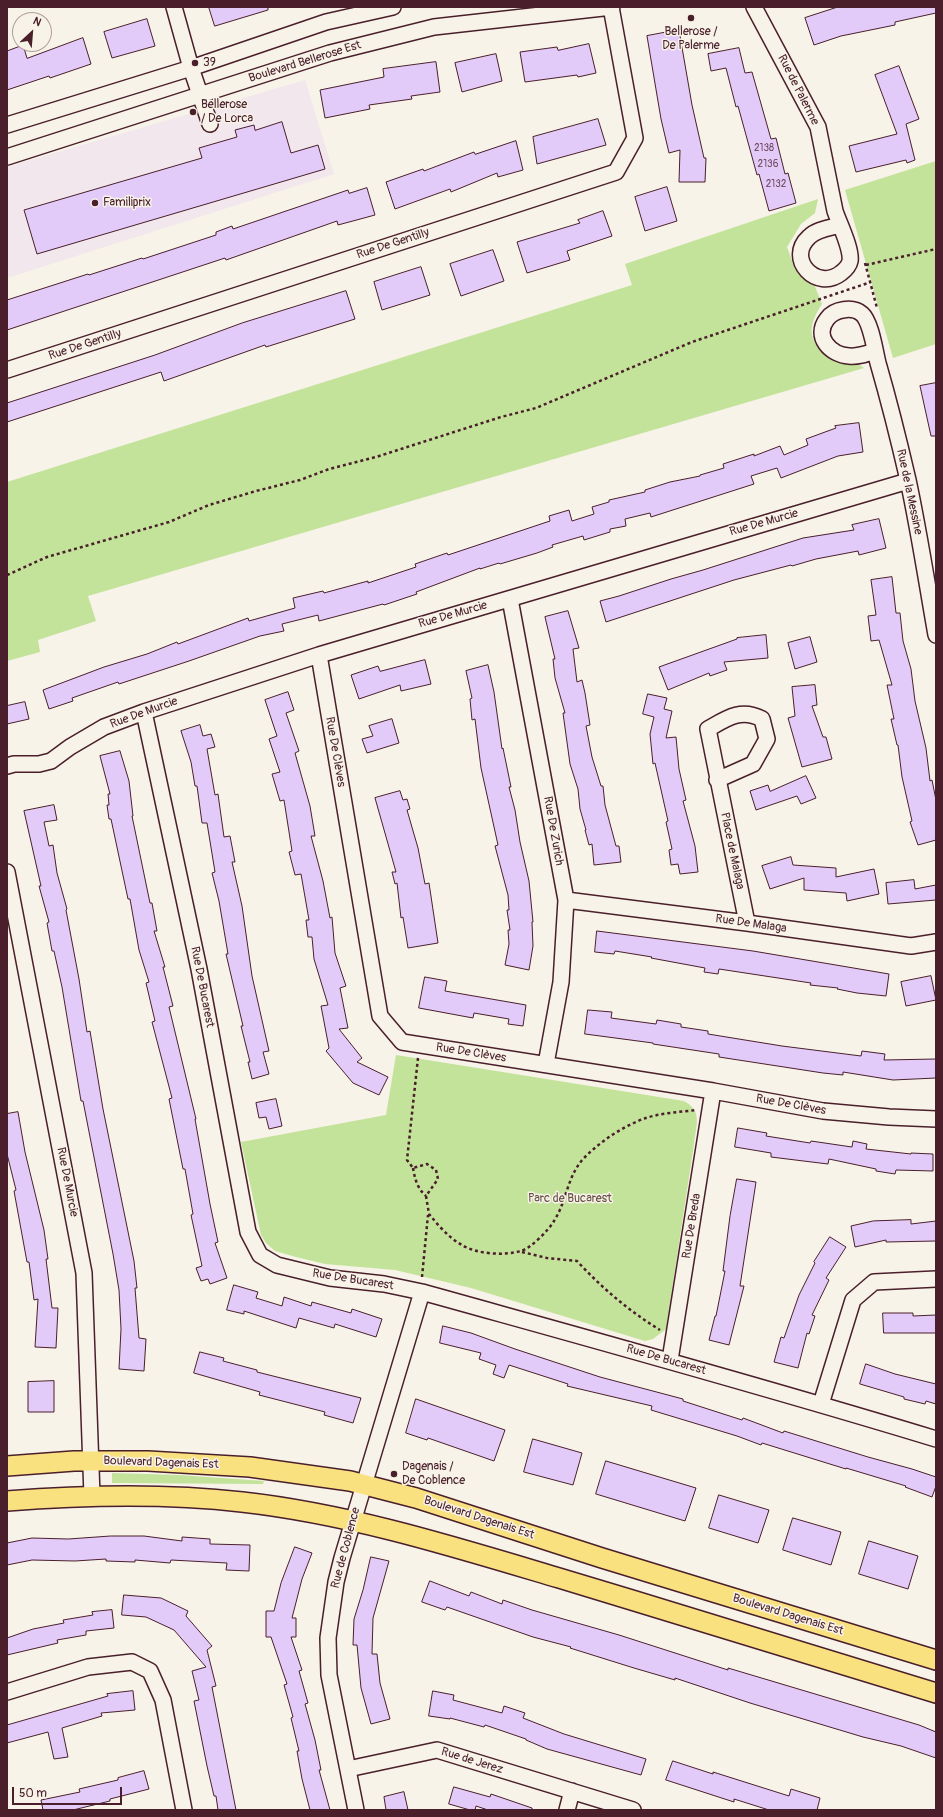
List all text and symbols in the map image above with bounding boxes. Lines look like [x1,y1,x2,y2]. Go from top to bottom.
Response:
north arrow [12,12,52,52]
marker: Bellerose / De Palerme [686,13,696,23]
text: N [31,14,43,29]
place label: Bellerose / De Palerme [662,25,720,53]
street label: Boulevard Bellerose Est [247,38,363,86]
street label: Rue de Palerme [774,52,822,128]
place label: 39 [203,56,216,70]
marker: 39 [190,58,200,68]
place label: Bellerose / De Lorca [201,98,253,126]
marker: Bellerose / De Lorca [188,107,198,117]
house number: 2138 [754,142,774,154]
house number: 2136 [758,158,778,170]
house number: 2132 [766,178,786,190]
place label: Familiprix [103,196,151,210]
marker: Familiprix [90,198,100,208]
street label: Rue De Gentilly [355,225,431,263]
street label: Rue De Gentilly [47,326,123,364]
street label: Rue de la Messine [893,448,925,536]
street label: Rue De Murcie [728,506,800,540]
street label: Rue De Murcie [417,598,489,632]
street label: Rue De Murcie [108,694,180,732]
street label: Rue De Clèves [322,716,348,788]
street label: Rue De Zurich [540,795,566,867]
street label: Place de Malaga [717,811,747,891]
street label: Rue De Malaga [714,912,788,936]
street label: Rue De Bucarest [187,945,217,1029]
street label: Rue De Clèves [435,1040,507,1066]
street label: Rue De Clèves [755,1092,827,1118]
street label: Rue De Murcie [53,1146,81,1218]
park label: Parc de Bucarest [528,1192,612,1206]
street label: Rue De Breda [680,1192,704,1260]
street label: Rue De Bucarest [311,1266,395,1294]
street label: Rue De Bucarest [625,1342,707,1378]
street label: Boulevard Dagenais Est [103,1454,219,1472]
place label: Dagenais / De Coblence [402,1460,465,1488]
marker: Dagenais / De Coblence [389,1469,399,1479]
street label: Boulevard Dagenais Est [422,1493,536,1543]
street label: Rue de Coblence [328,1506,364,1590]
street label: Boulevard Dagenais Est [731,1591,845,1639]
street label: Rue de Jerez [439,1745,505,1777]
scale bar [14,1779,124,1805]
text: 50 m [19,1786,47,1801]

